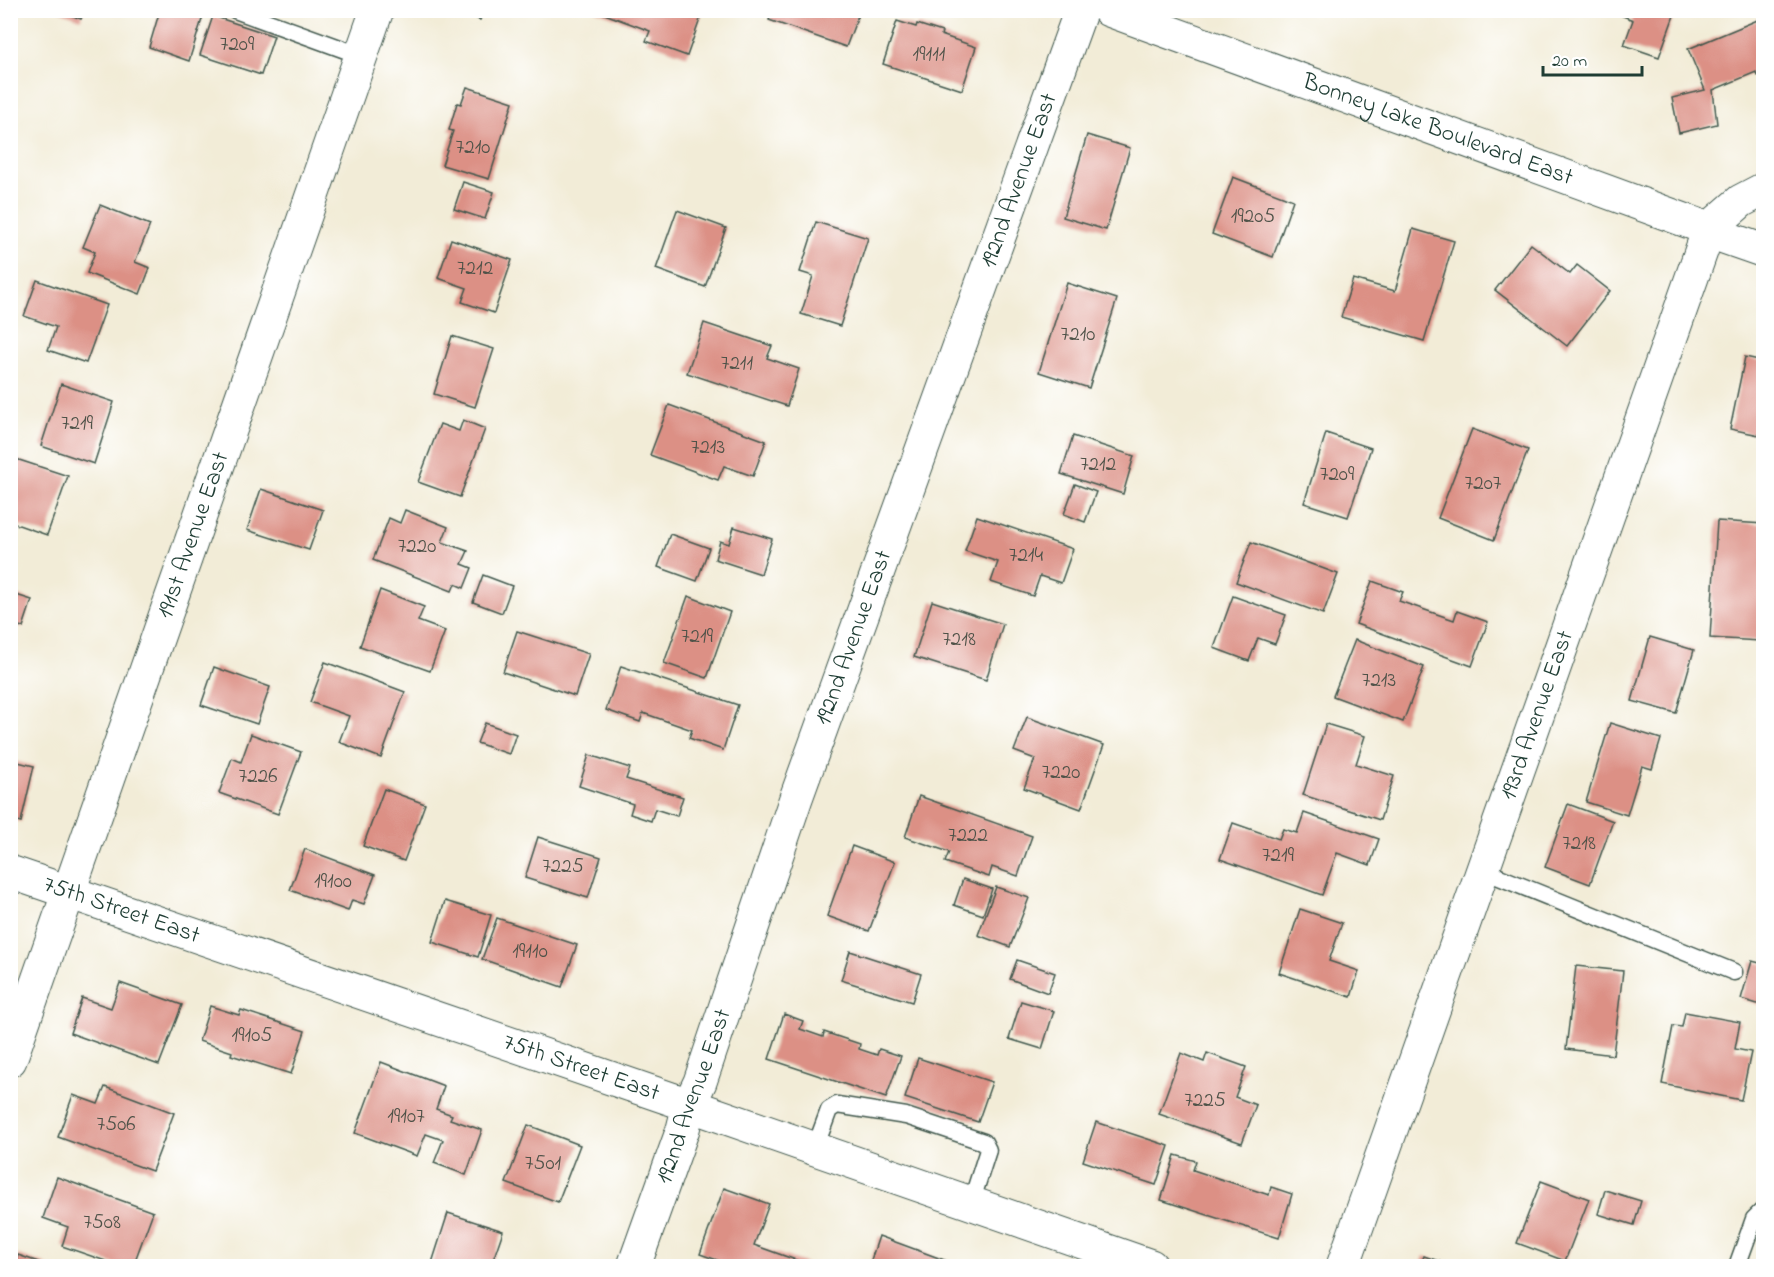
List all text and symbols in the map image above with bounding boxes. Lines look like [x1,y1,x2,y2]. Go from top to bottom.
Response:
house number: 7209 [220,30,255,60]
scale bar [1543,39,1642,77]
house number: 19111 [912,40,946,70]
text: 20 m [1552,49,1587,75]
street label: Bonney Lake Boulevard East [1297,64,1578,195]
street label: 192nd Avenue East [972,88,1067,273]
house number: 7210 [456,133,490,163]
house number: 19205 [1231,202,1275,232]
house number: 7212 [457,254,493,284]
house number: 7210 [1061,320,1095,350]
house number: 7211 [721,349,754,379]
house number: 7219 [61,409,94,439]
house number: 7213 [691,433,725,463]
street label: 191st Avenue East [148,447,239,623]
house number: 7212 [1080,450,1116,480]
house number: 7209 [1320,460,1355,490]
house number: 7207 [1465,469,1502,499]
house number: 7220 [398,532,436,562]
house number: 7214 [1009,541,1044,571]
street label: 192nd Avenue East [806,545,902,730]
house number: 7219 [681,622,714,652]
house number: 7218 [942,625,976,655]
street label: 193rd Avenue East [1491,626,1583,805]
house number: 7213 [1362,666,1396,696]
house number: 7220 [1042,758,1080,788]
house number: 7226 [239,762,277,792]
house number: 7222 [948,821,988,851]
house number: 7218 [1562,829,1596,859]
house number: 7219 [1262,841,1295,871]
house number: 7225 [542,852,584,882]
street label: 75th Street East [39,867,205,953]
house number: 19100 [314,867,352,897]
house number: 19110 [512,937,548,967]
street label: 192nd Avenue East [647,1004,741,1189]
house number: 19105 [232,1021,272,1051]
street label: 75th Street East [498,1025,664,1111]
house number: 7225 [1184,1086,1226,1116]
house number: 19107 [387,1102,425,1132]
house number: 7506 [97,1110,135,1140]
house number: 7501 [525,1149,562,1179]
house number: 7508 [83,1208,121,1238]

